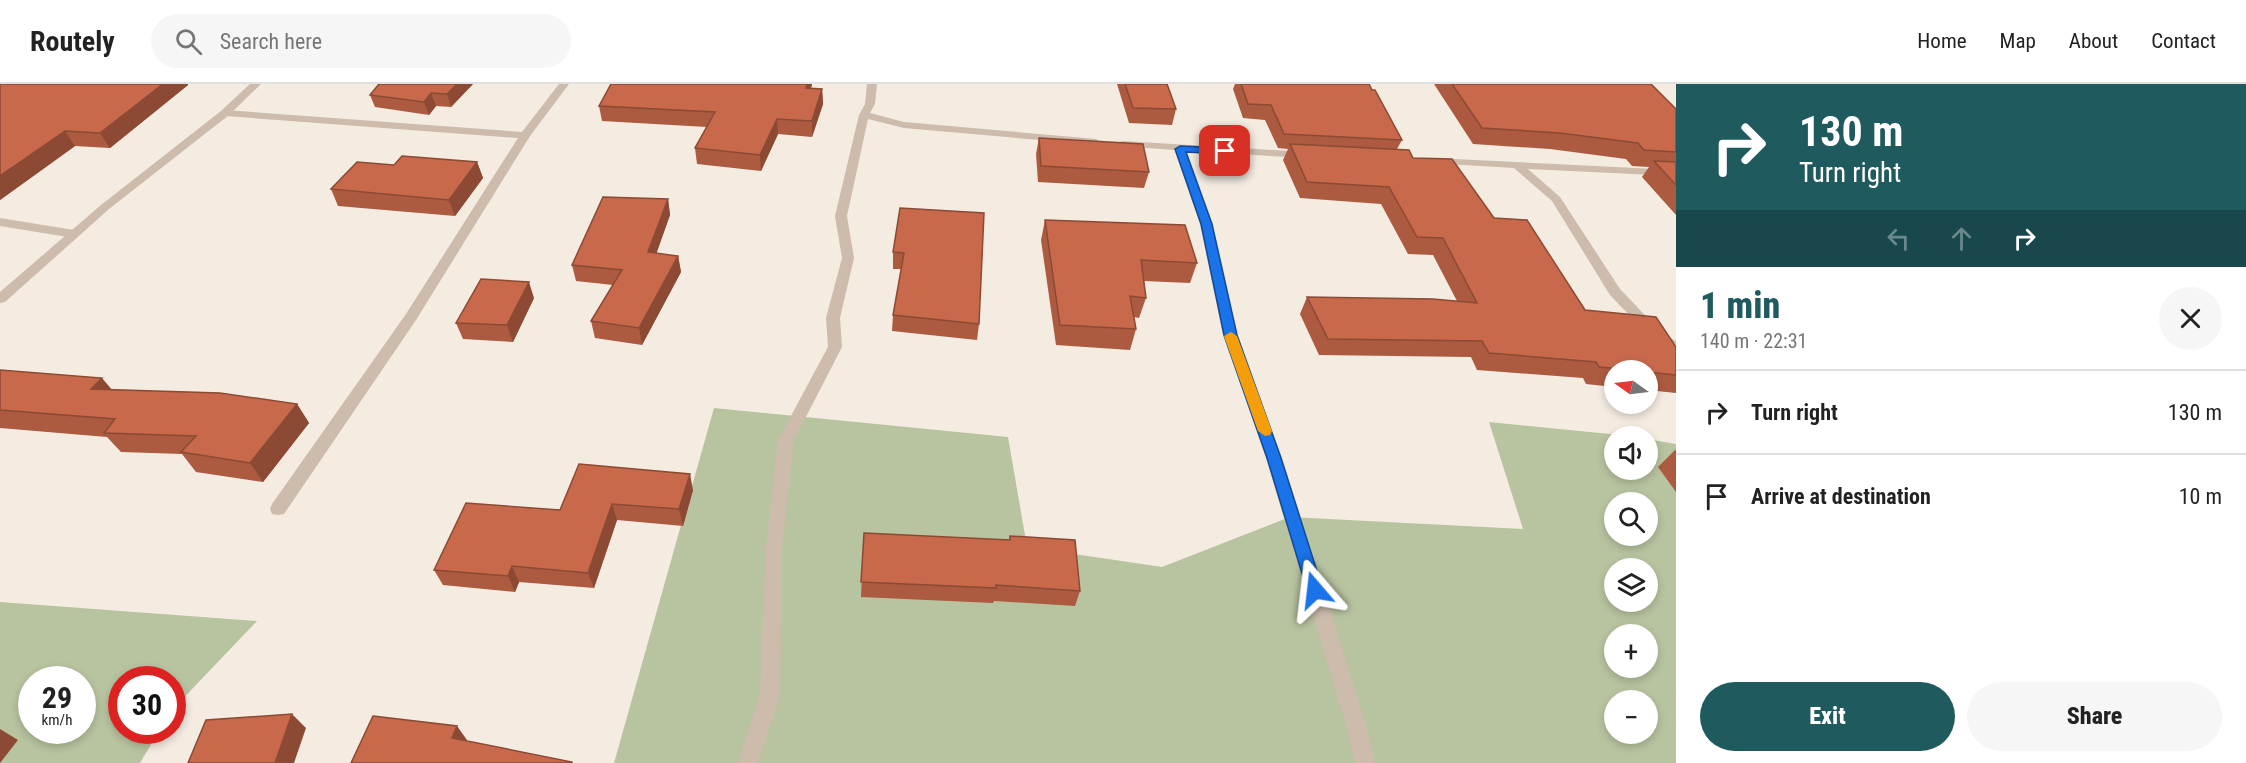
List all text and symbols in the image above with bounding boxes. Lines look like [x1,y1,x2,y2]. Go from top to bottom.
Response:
search box [151,14,571,68]
text: Routely [30,25,115,58]
icon: search [172,25,205,58]
text: Search here [220,29,322,54]
text: Home [1917,29,1967,53]
text: Map [2000,29,2036,53]
text: About [2069,29,2118,53]
text: Contact [2151,29,2216,53]
text: 130 m [1799,107,1904,156]
icon: right [1700,108,1778,186]
pin [1199,125,1250,176]
icon: arrive [1208,134,1241,167]
text: Turn right [1799,157,1901,189]
icon: left [1882,222,1915,255]
icon: ahead [1945,222,1978,255]
icon: right [2008,222,2041,255]
text: 1 min [1700,285,1780,327]
button: close [2159,287,2222,350]
text: 140 m · 22:31 [1700,329,1807,353]
north arrow [1604,360,1658,414]
map controls [1604,360,1658,744]
icon: right [1700,396,1733,429]
text: Turn right [1751,400,1838,425]
text: 130 m [2168,400,2222,425]
button: sound [1604,426,1658,480]
icon: arrive [1700,480,1733,513]
text: Arrive at destination [1751,484,1931,509]
text: 10 m [2179,484,2222,509]
button: search [1604,492,1658,546]
position arrow [1283,558,1347,622]
button: layers [1604,558,1658,612]
button: + [1604,624,1658,678]
speed limit sign: 30 [108,666,186,744]
text: 29 [42,680,72,715]
button: Exit [1700,682,1955,751]
button: Share [1967,682,2222,751]
button: − [1604,690,1658,744]
text: km/h [42,711,72,729]

